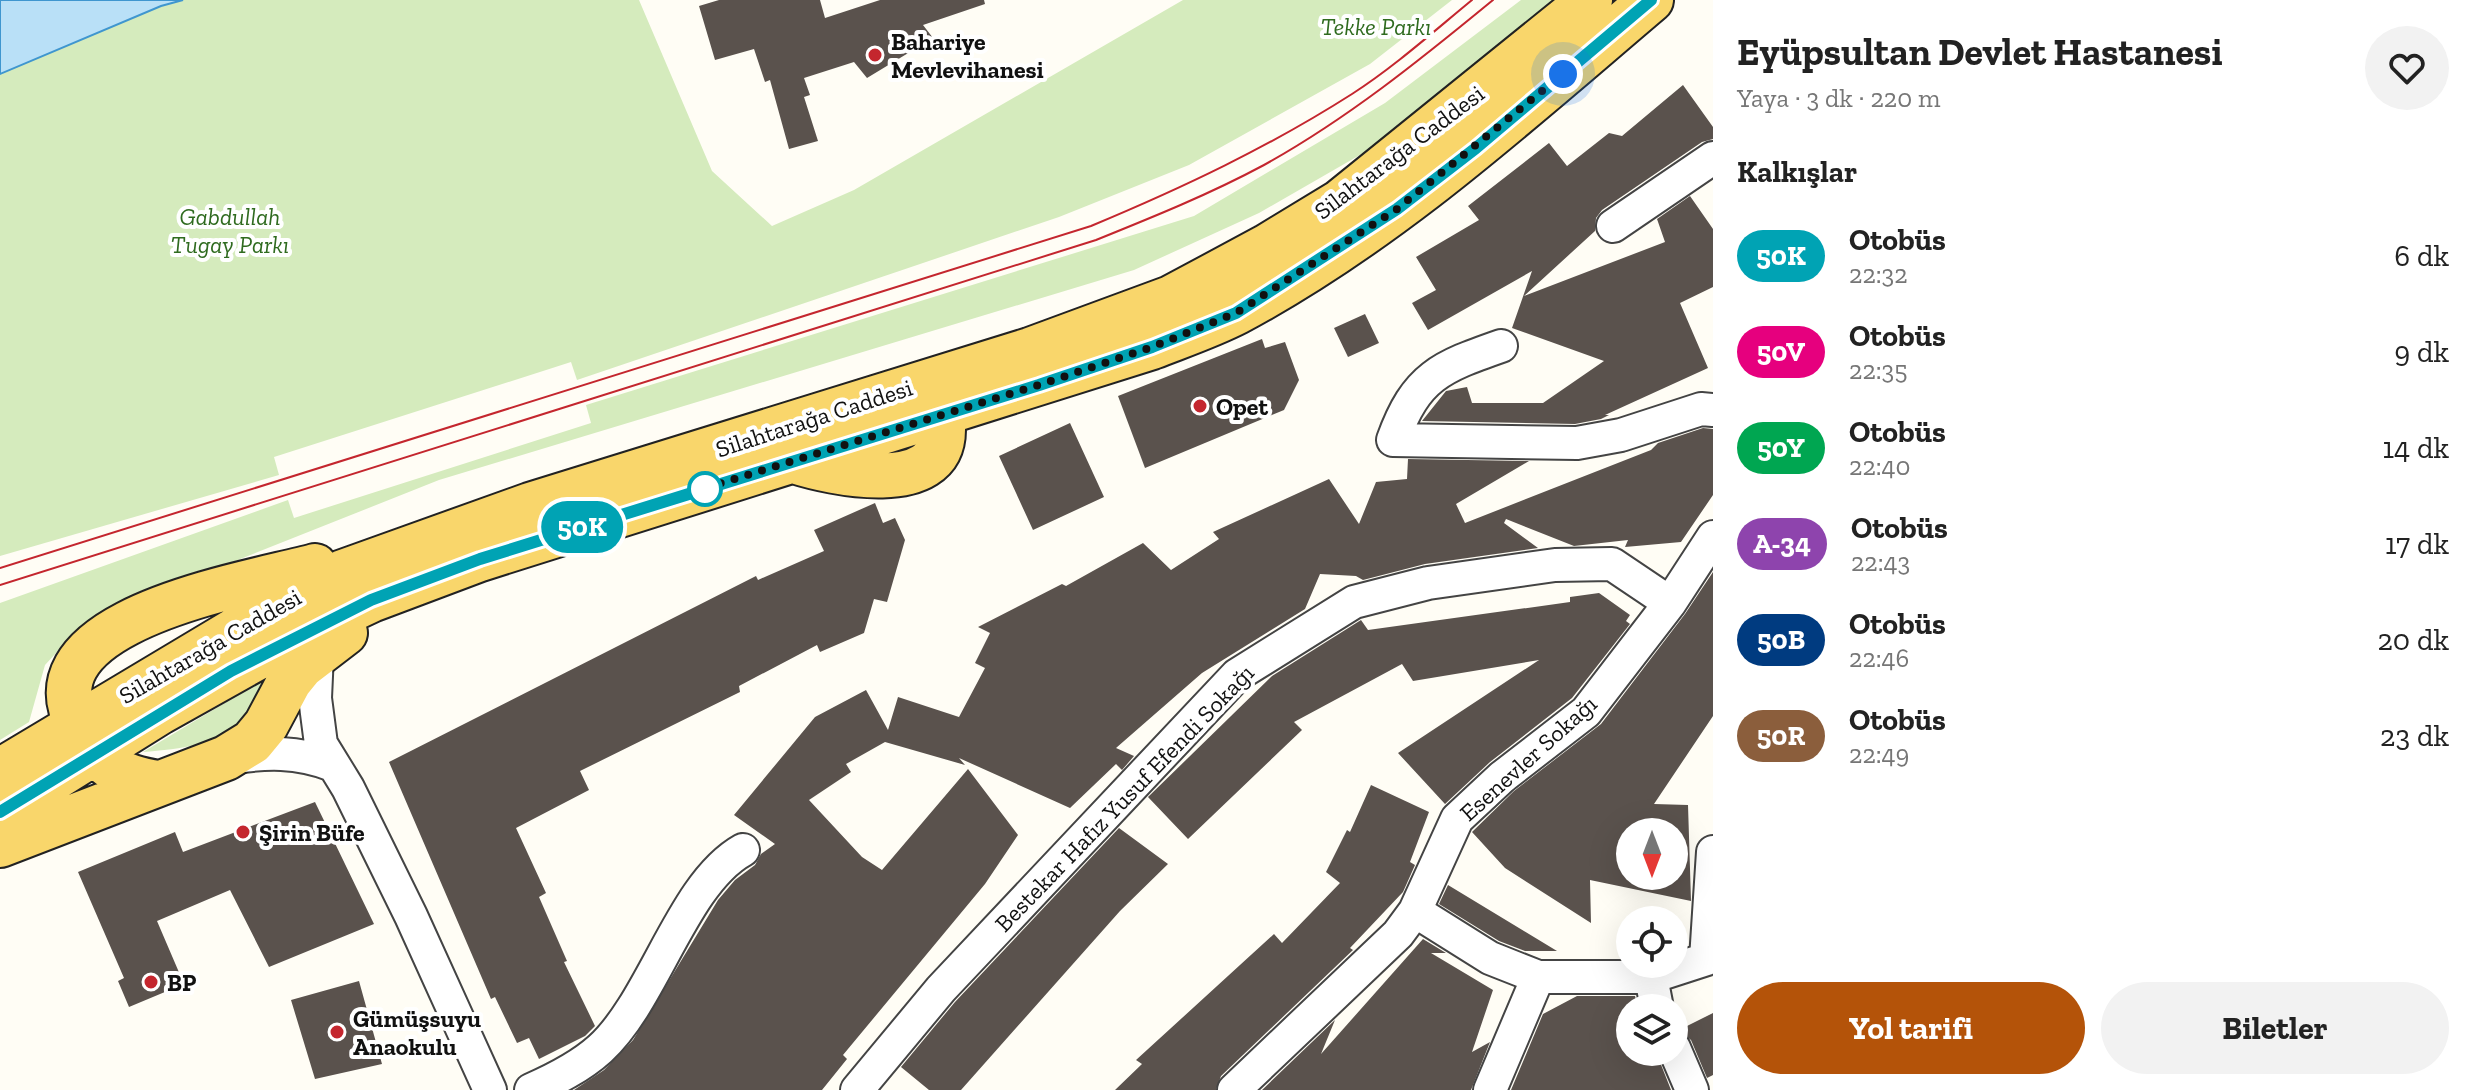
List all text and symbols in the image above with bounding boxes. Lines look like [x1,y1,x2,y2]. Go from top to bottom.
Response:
park label: Tekke Parkı [1321,12,1431,41]
button: heart [2365,26,2449,110]
place label: Bahariye Mevlevihanesi [891,27,1044,84]
text: Eyüpsultan Devlet Hastanesi [1737,29,2223,75]
marker: Bahariye Mevlevihanesi [866,46,884,64]
your location [1543,54,1583,94]
street label: Silahtarağa Caddesi [1308,78,1490,225]
text: Yaya · 3 dk · 220 m [1737,82,1940,114]
text: Kalkışlar [1737,154,1857,190]
park label: Gabdullah Tugay Parkı [171,202,289,259]
text: Otobüs [1849,222,1946,258]
text: 6 dk [2394,238,2449,274]
text: 50K [1756,239,1806,272]
text: 22:32 [1849,258,1908,290]
text: Otobüs [1849,318,1946,354]
text: 9 dk [2394,334,2449,370]
text: 50V [1757,335,1805,368]
text: 22:35 [1849,354,1908,386]
street label: Silahtarağa Caddesi [712,372,916,464]
place label: Opet [1216,392,1268,421]
marker: Opet [1191,397,1209,415]
text: Otobüs [1849,414,1946,450]
text: 14 dk [2382,430,2449,466]
text: 50Y [1757,431,1805,464]
text: 22:40 [1849,450,1911,482]
unlabelled marker [688,472,722,506]
line badge: 50K [536,501,628,553]
text: 50K [557,510,607,543]
text: Otobüs [1851,510,1948,546]
text: 17 dk [2385,526,2449,562]
text: A-34 [1753,527,1811,560]
text: 22:43 [1851,546,1910,578]
street label: Silahtarağa Caddesi [114,582,306,710]
text: Otobüs [1849,606,1946,642]
text: 20 dk [2377,622,2449,658]
text: 50B [1757,623,1805,656]
text: 22:46 [1849,642,1909,674]
street label: Bestekar Hafız Yusuf Efendi Sokağı [988,658,1260,938]
street label: Esenevler Sokağı [1454,689,1603,827]
text: Otobüs [1849,702,1946,738]
text: 23 dk [2380,718,2449,754]
text: 50R [1757,719,1805,752]
text: 22:49 [1849,738,1909,770]
place label: Şirin Büfe [259,818,365,847]
north arrow [1616,818,1688,890]
map controls [1616,818,1688,1066]
marker: Şirin Büfe [234,823,252,841]
button: locate [1616,906,1688,978]
place label: BP [167,968,197,997]
marker: BP [142,973,160,991]
button: Yol tarifi [1737,982,2085,1074]
button: Biletler [2101,982,2449,1074]
button: layers [1616,994,1688,1066]
place label: Gümüşsuyu Anaokulu [353,1004,481,1061]
marker: Gümüşsuyu Anaokulu [328,1023,346,1041]

